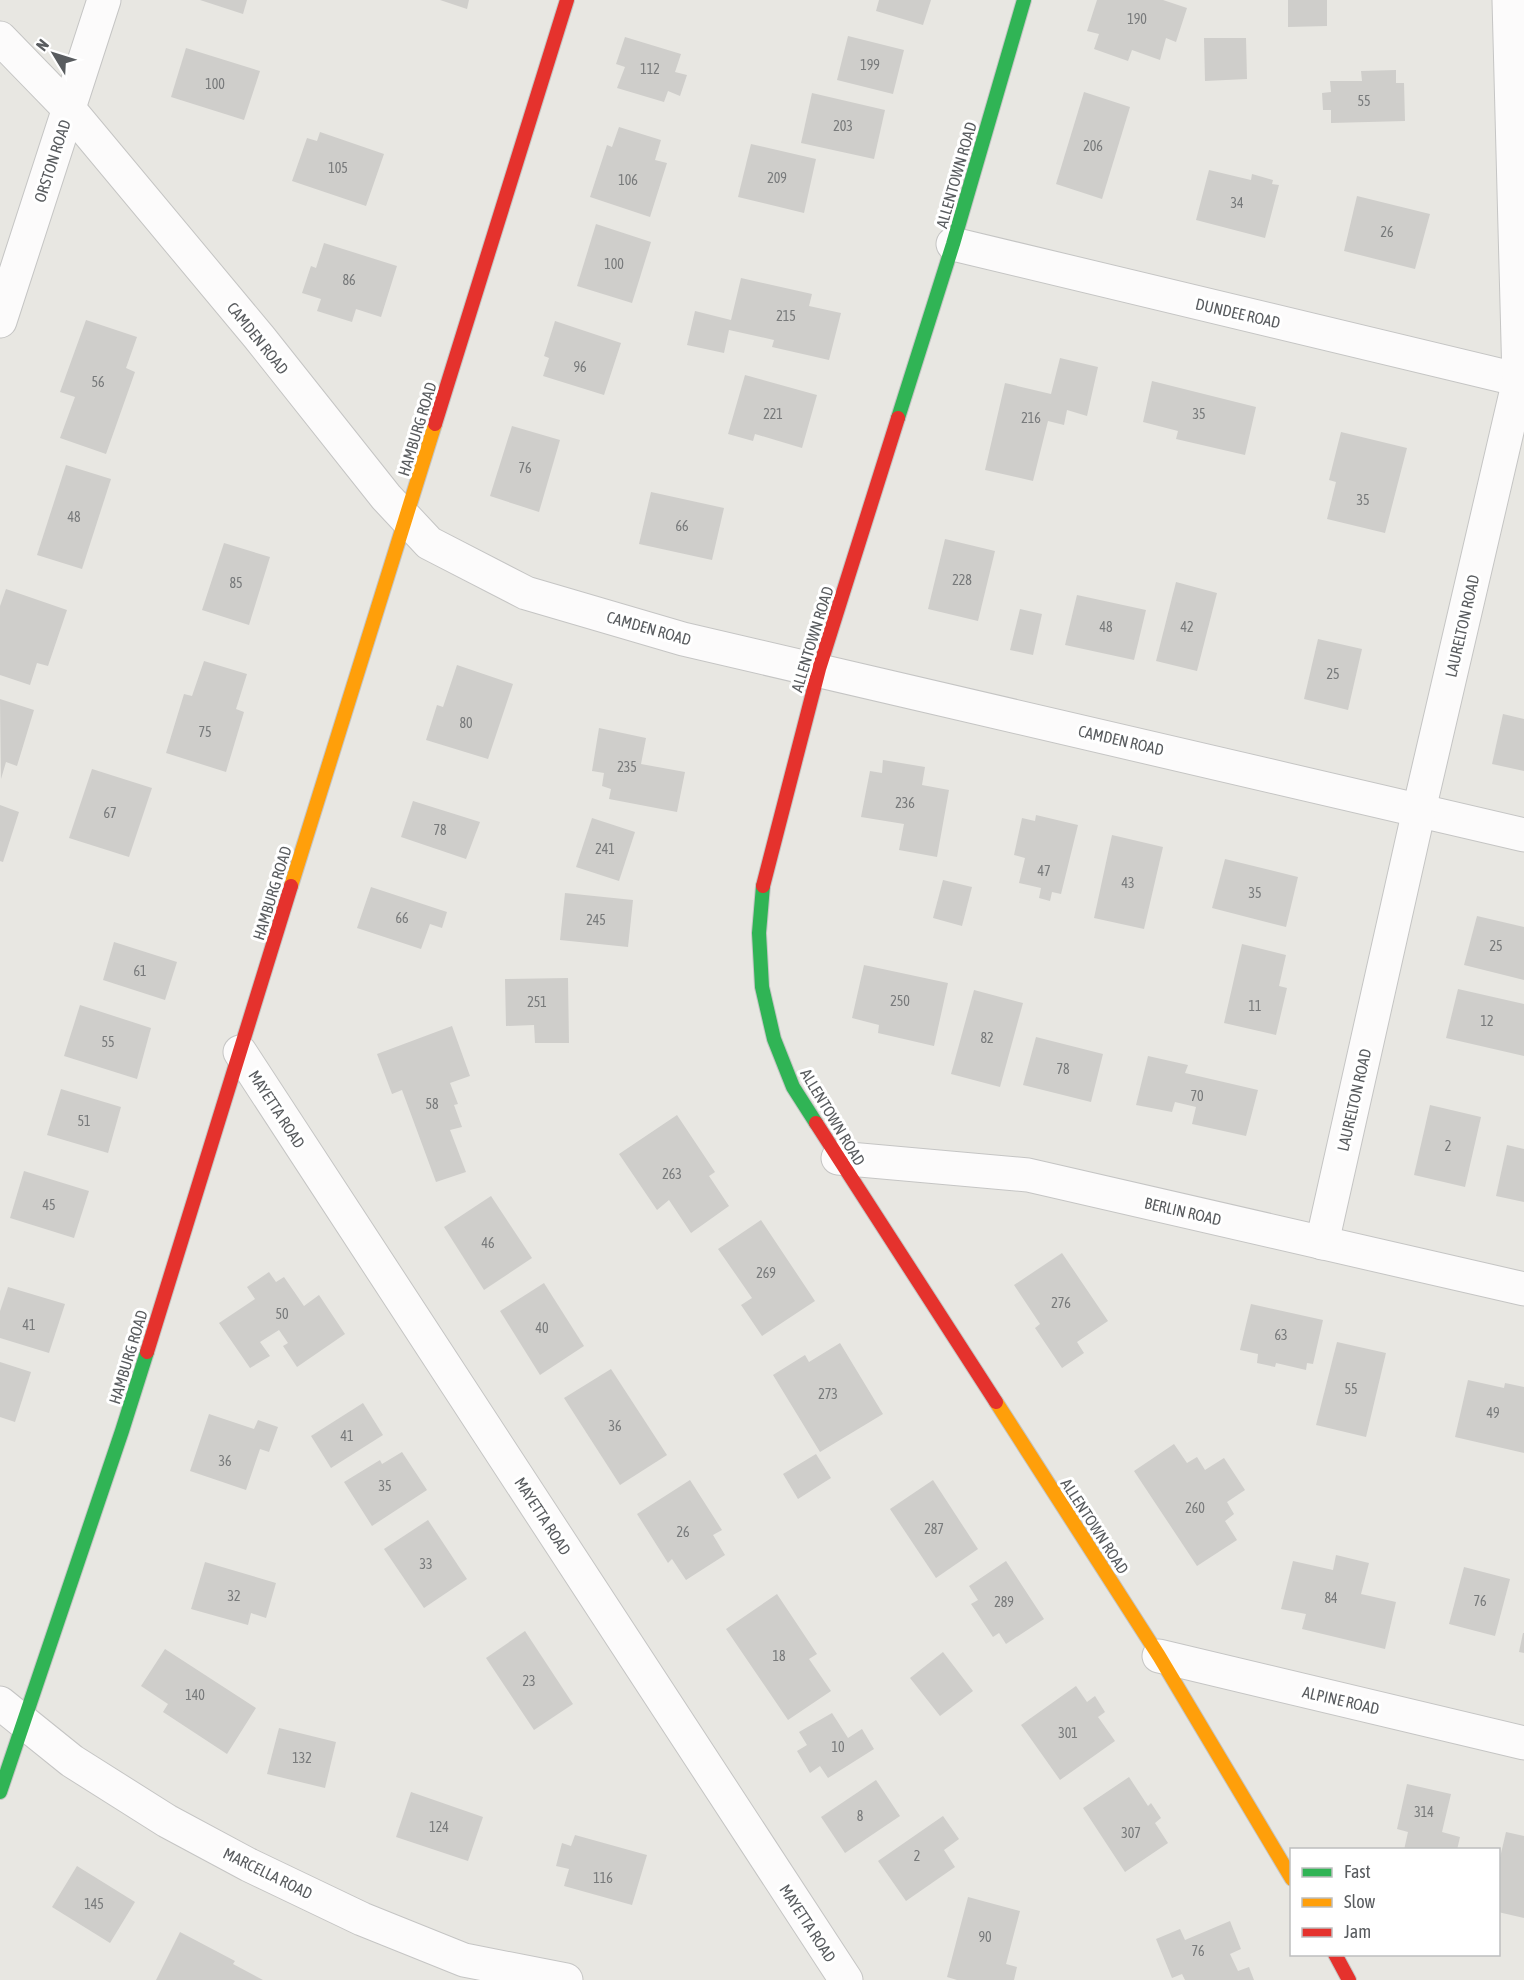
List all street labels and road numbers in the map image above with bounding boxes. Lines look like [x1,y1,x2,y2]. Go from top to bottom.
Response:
street label: ORSTON ROAD [30,117,74,205]
street label: ALLENTOWN ROAD [932,120,980,230]
street label: DUNDEE ROAD [1194,294,1282,332]
street label: CAMDEN ROAD [224,298,292,378]
street label: HAMBURG ROAD [394,380,440,478]
street label: LAURELTON ROAD [1441,573,1483,679]
street label: ALLENTOWN ROAD [787,584,837,694]
street label: CAMDEN ROAD [605,607,693,649]
street label: CAMDEN ROAD [1077,721,1166,759]
street label: HAMBURG ROAD [249,844,295,942]
street label: LAURELTON ROAD [1333,1047,1375,1153]
street label: ALLENTOWN ROAD [797,1065,869,1169]
street label: MAYETTA ROAD [245,1067,309,1151]
street label: BERLIN ROAD [1143,1193,1223,1229]
street label: HAMBURG ROAD [105,1308,151,1406]
street label: MAYETTA ROAD [511,1474,575,1558]
street label: ALLENTOWN ROAD [1058,1475,1132,1577]
street label: ALPINE ROAD [1301,1682,1381,1718]
street label: MARCELLA ROAD [221,1844,315,1902]
street label: MAYETTA ROAD [776,1881,840,1965]

